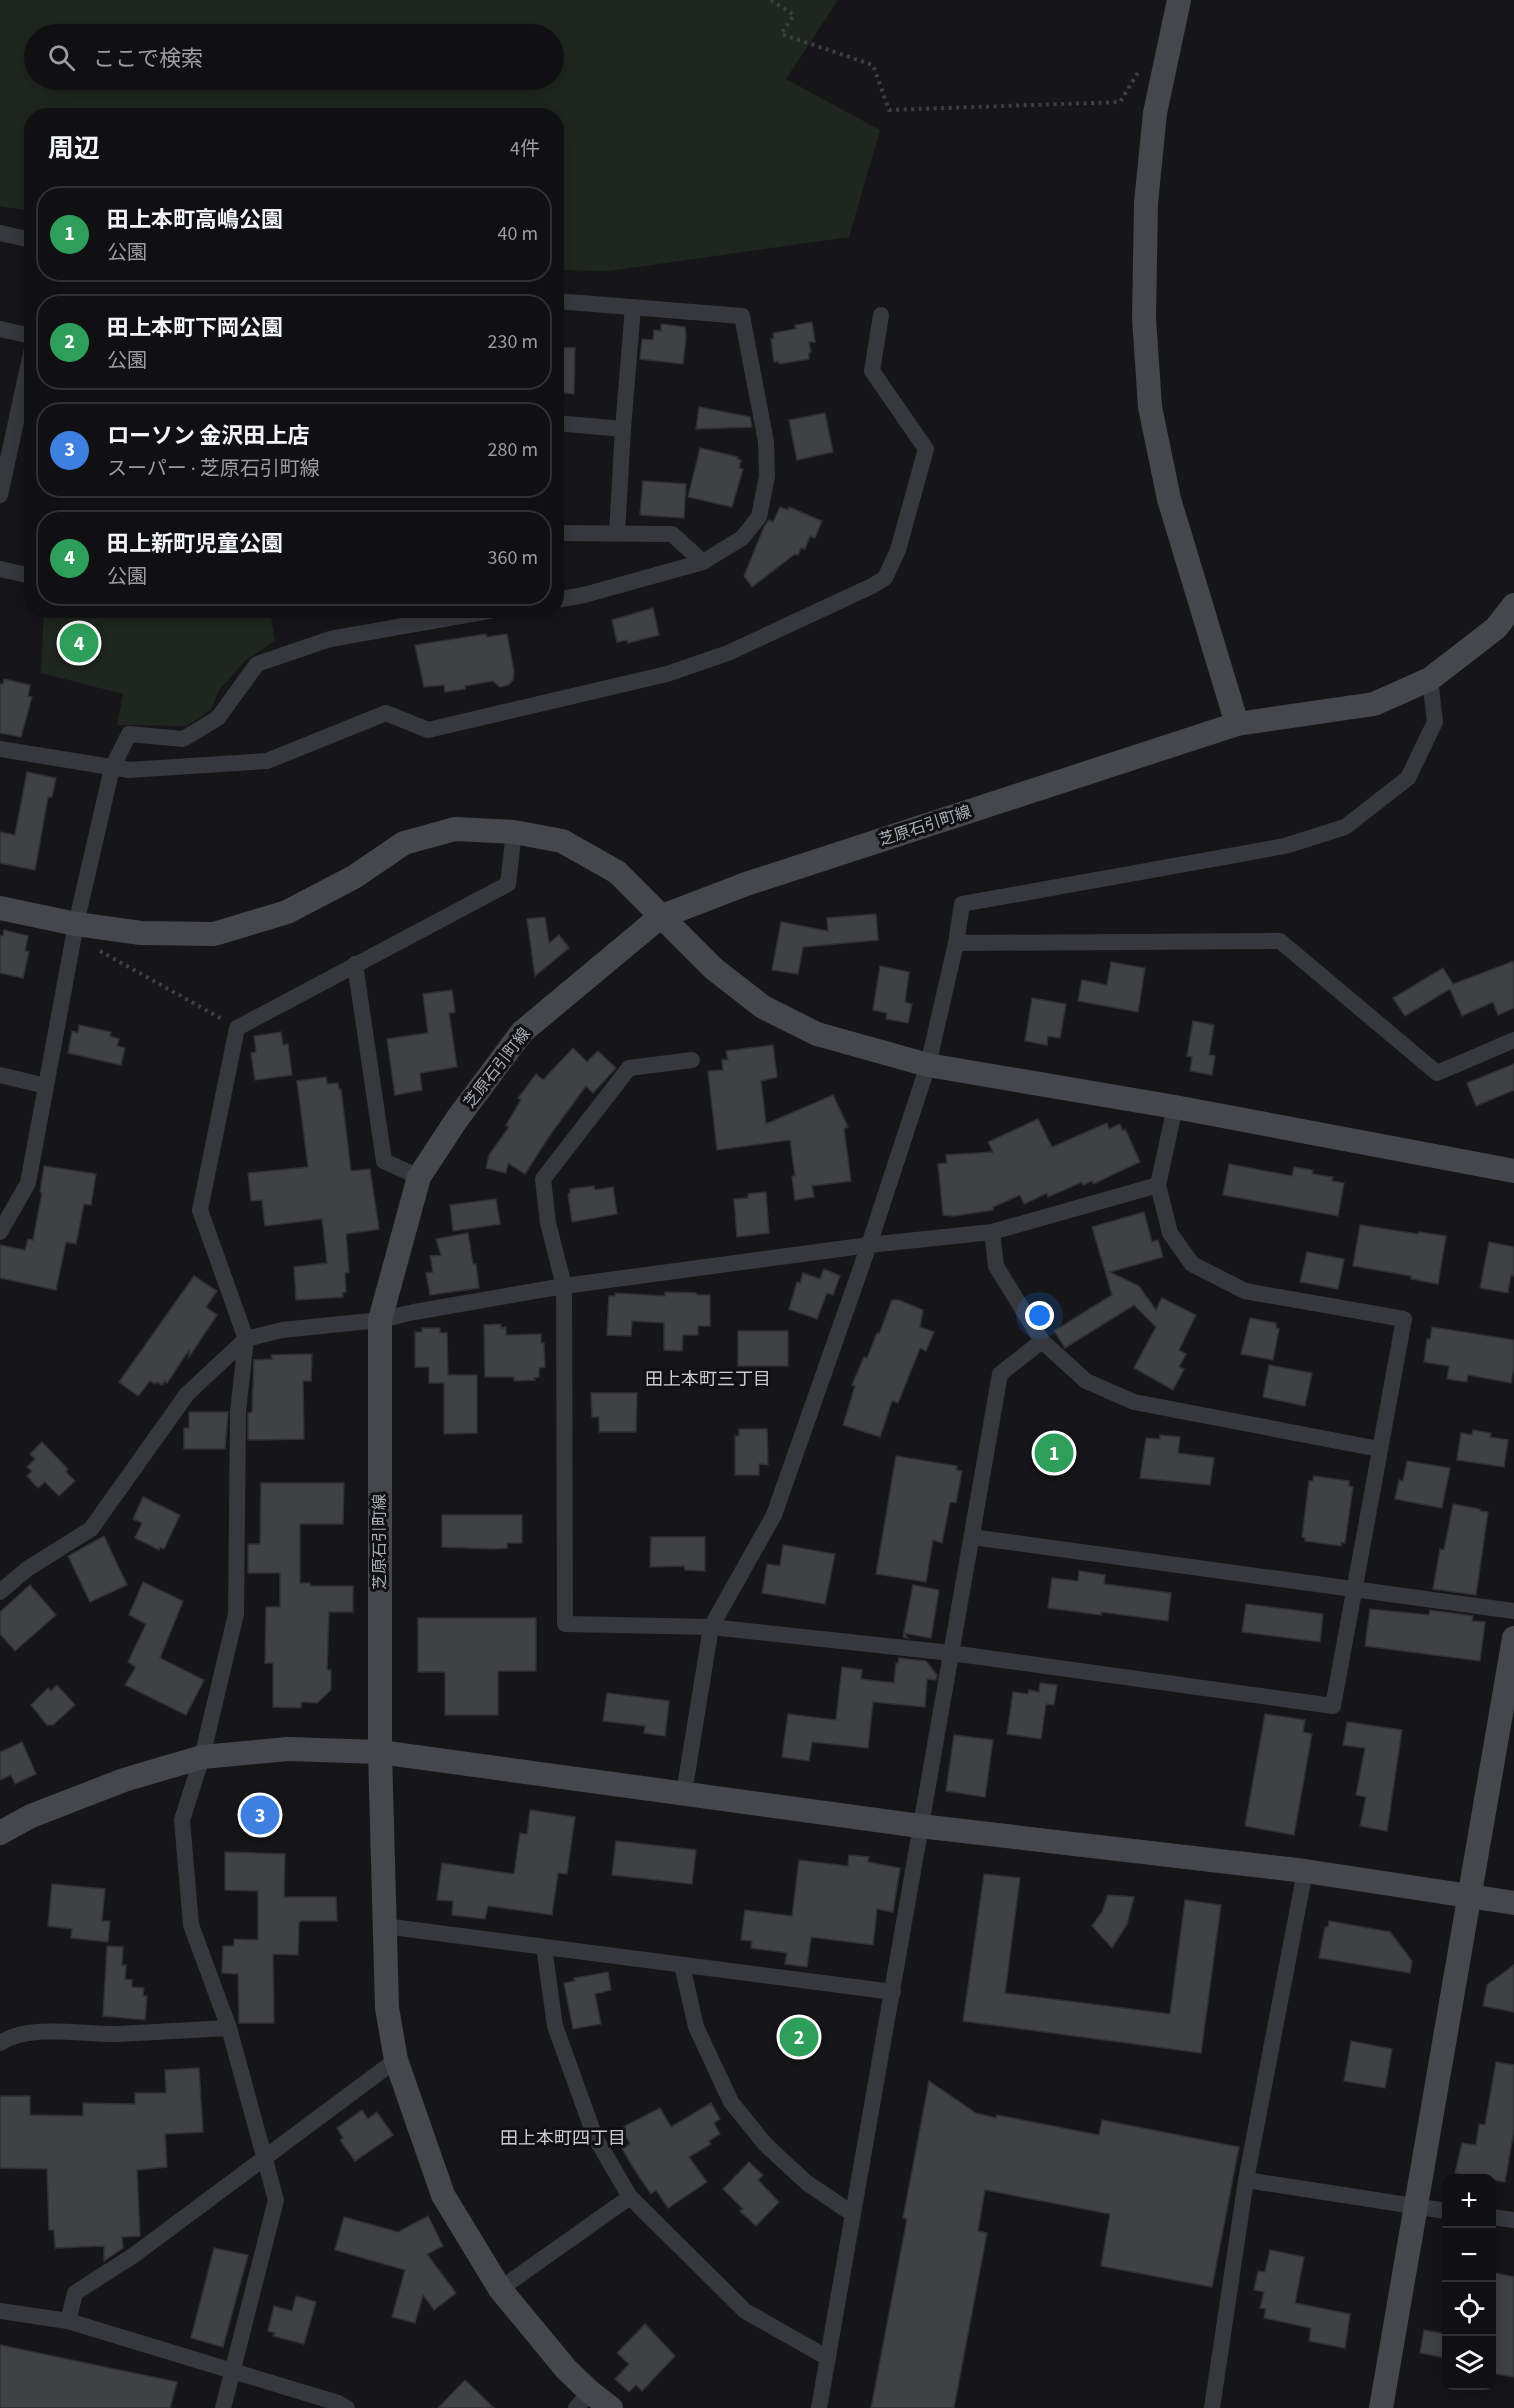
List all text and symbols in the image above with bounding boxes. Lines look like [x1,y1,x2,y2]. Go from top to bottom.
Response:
search box [24,24,564,90]
icon: search [45,41,78,74]
text: ここで検索 [93,43,203,75]
text: 周辺 [48,130,100,167]
text: 4件 [510,135,540,163]
text: 田上本町高嶋公園 [107,204,283,236]
text: 1 [64,220,75,248]
text: 40 m [498,220,538,248]
text: 公園 [107,239,147,267]
text: 田上本町下岡公園 [107,312,283,344]
text: 2 [64,328,75,356]
text: 230 m [488,328,538,356]
text: 公園 [107,347,147,375]
text: ローソン 金沢田上店 [107,420,309,452]
text: 3 [64,436,75,464]
text: 280 m [488,436,538,464]
text: スーパー · 芝原石引町線 [107,455,320,483]
text: 田上新町児童公園 [107,528,283,560]
text: 4 [64,544,75,572]
text: 360 m [488,544,538,572]
text: 公園 [107,563,147,591]
pin: 4 [60,620,98,666]
street label: 芝原石引町線 [876,801,974,851]
street label: 芝原石引町線 [459,1023,535,1113]
your location [1025,1301,1054,1330]
district label: 田上本町三丁目 [645,1367,771,1392]
pin: 1 [1034,1430,1074,1476]
street label: 芝原石引町線 [369,1494,391,1590]
pin: 3 [240,1792,280,1838]
pin: 2 [780,2014,818,2060]
district label: 田上本町四丁目 [500,2126,626,2151]
map controls [1442,2174,1496,2390]
button: + [1442,2174,1496,2228]
button: − [1442,2228,1496,2282]
button: locate [1442,2282,1496,2336]
button: layers [1442,2336,1496,2390]

